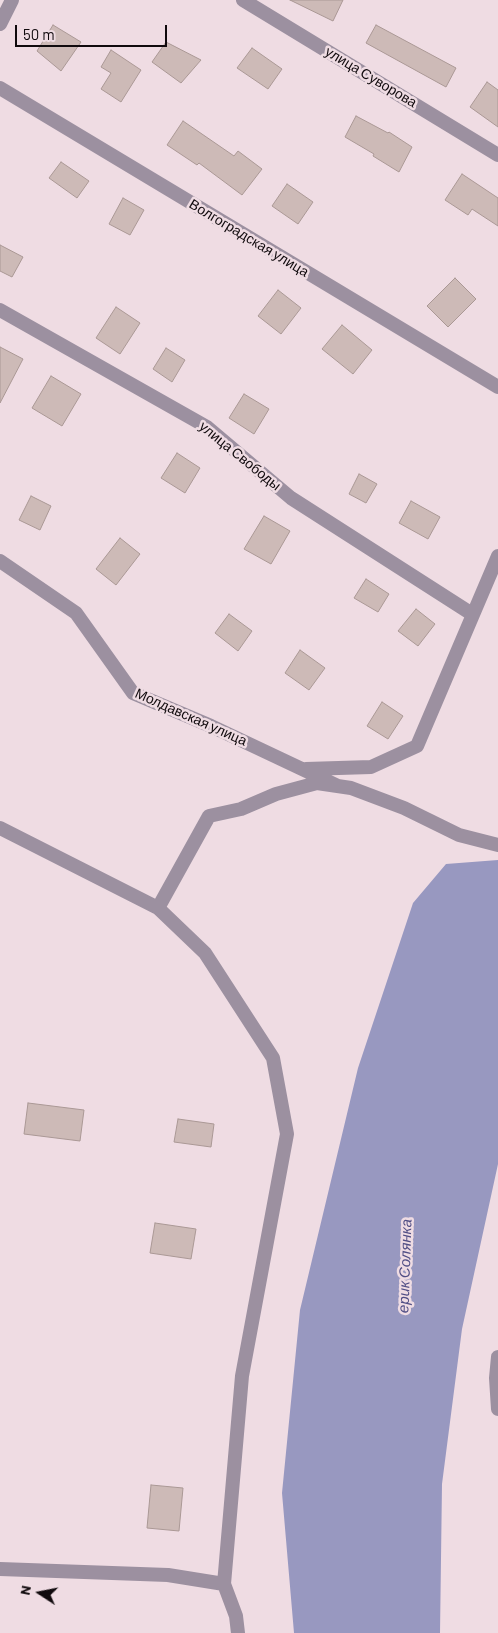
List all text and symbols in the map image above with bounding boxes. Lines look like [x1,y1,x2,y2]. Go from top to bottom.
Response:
scale bar [18,15,170,47]
text: 50 m [23,25,55,43]
street label: улица Суворова [322,43,420,111]
street label: Волгоградская улица [186,196,312,280]
street label: улица Свободы [196,418,284,494]
street label: Молдавская улица [132,685,250,749]
water label: ерик Солянка [394,1219,416,1313]
north arrow [15,1568,65,1618]
text: N [16,1584,34,1596]

